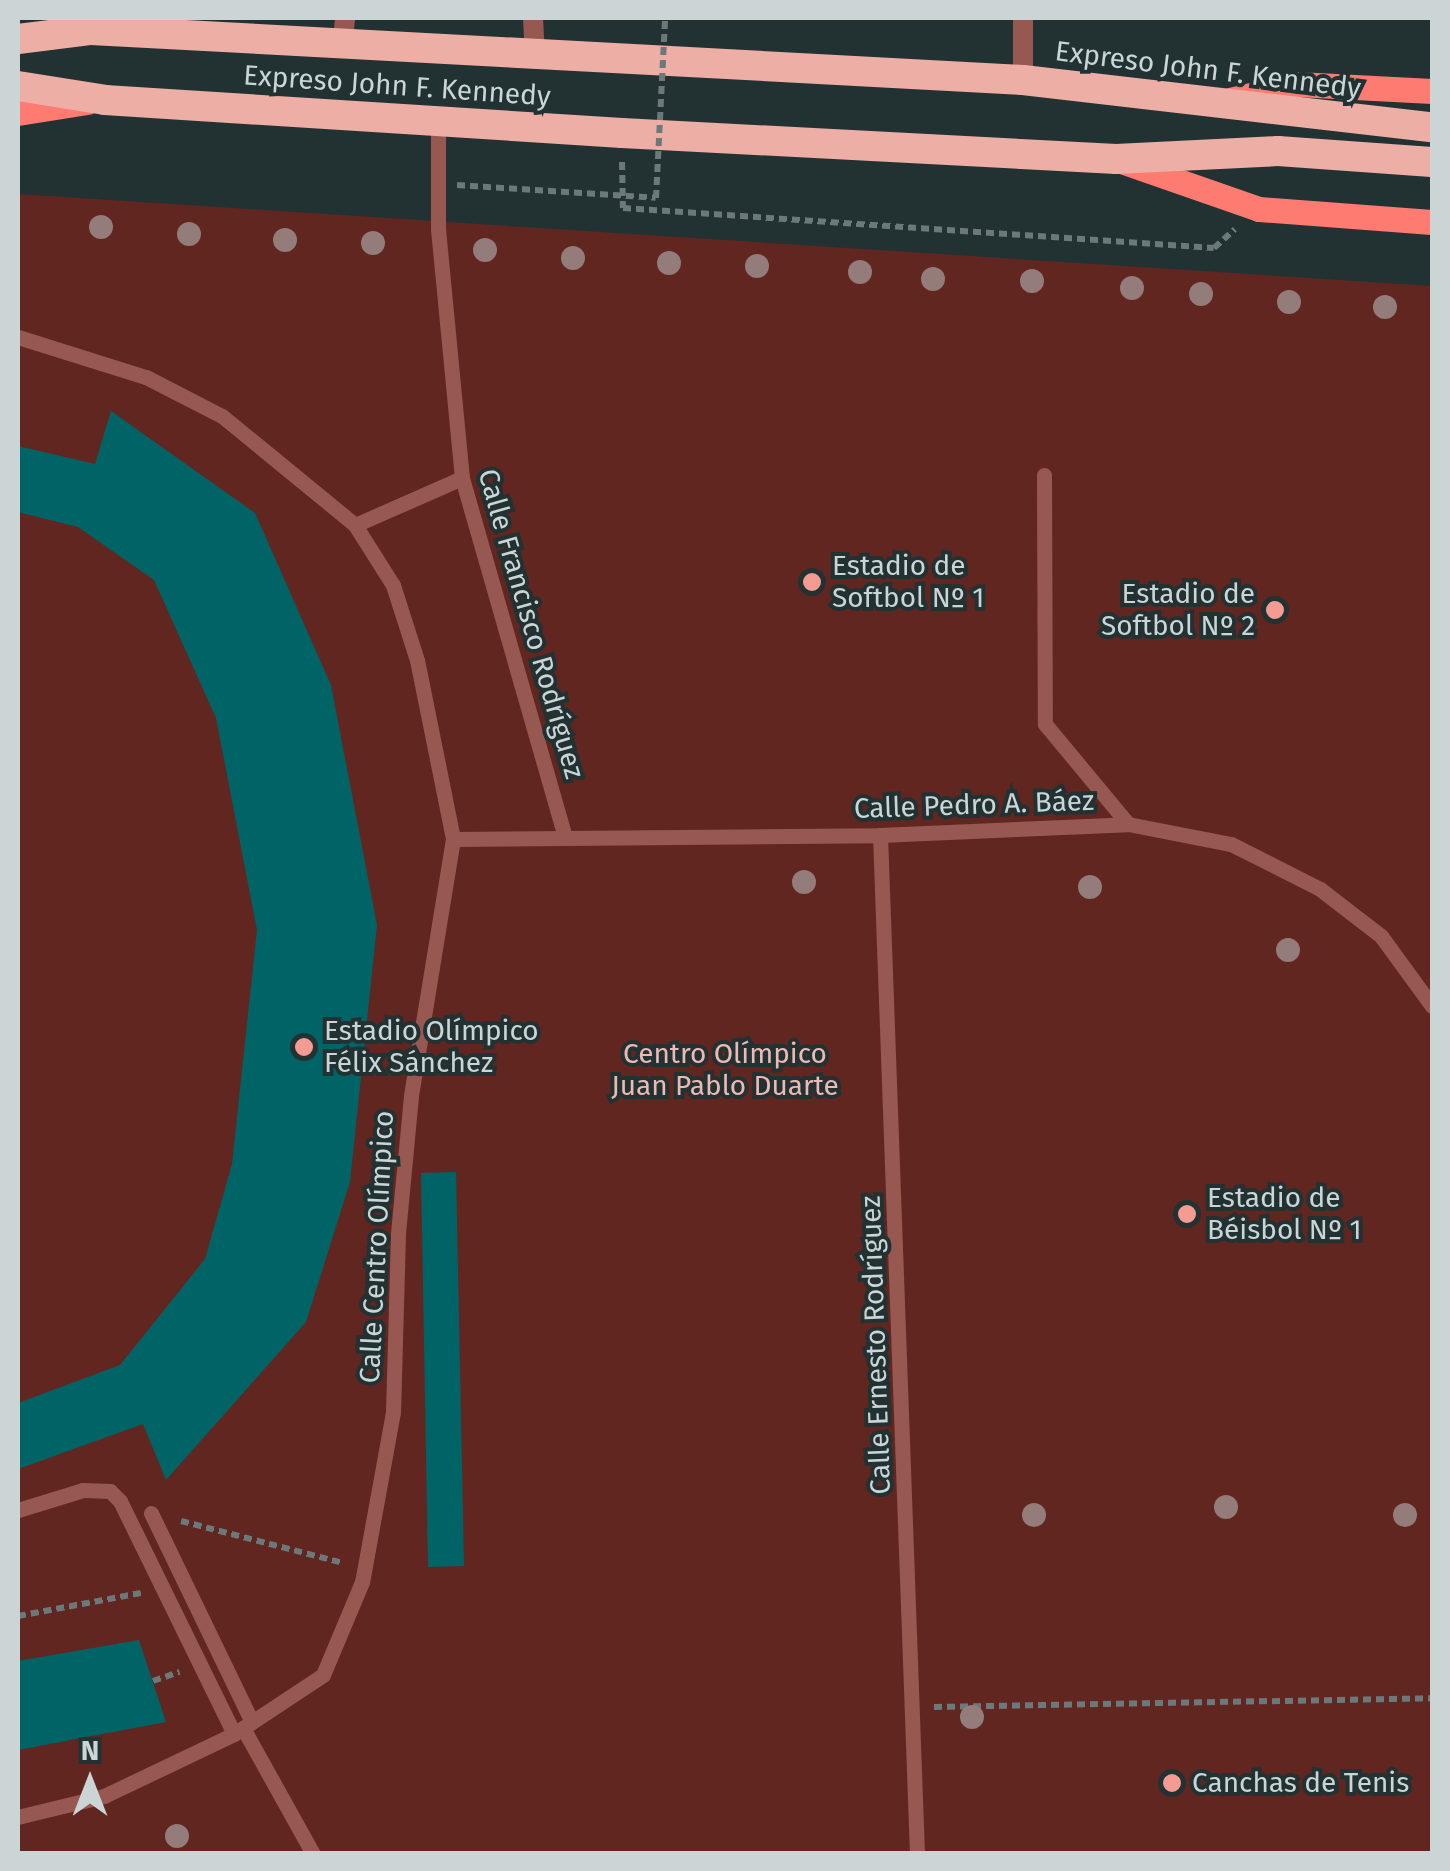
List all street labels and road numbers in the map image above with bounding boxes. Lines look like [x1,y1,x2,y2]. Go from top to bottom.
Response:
street label: Expreso John F. Kennedy [1053,35,1363,105]
street label: Expreso John F. Kennedy [242,58,552,114]
street label: Calle Francisco Rodríguez [471,465,591,783]
street label: Calle Pedro A. Báez [853,784,1095,826]
street label: Calle Centro Olímpico [353,1110,401,1384]
street label: Calle Ernesto Rodríguez [854,1195,898,1495]

